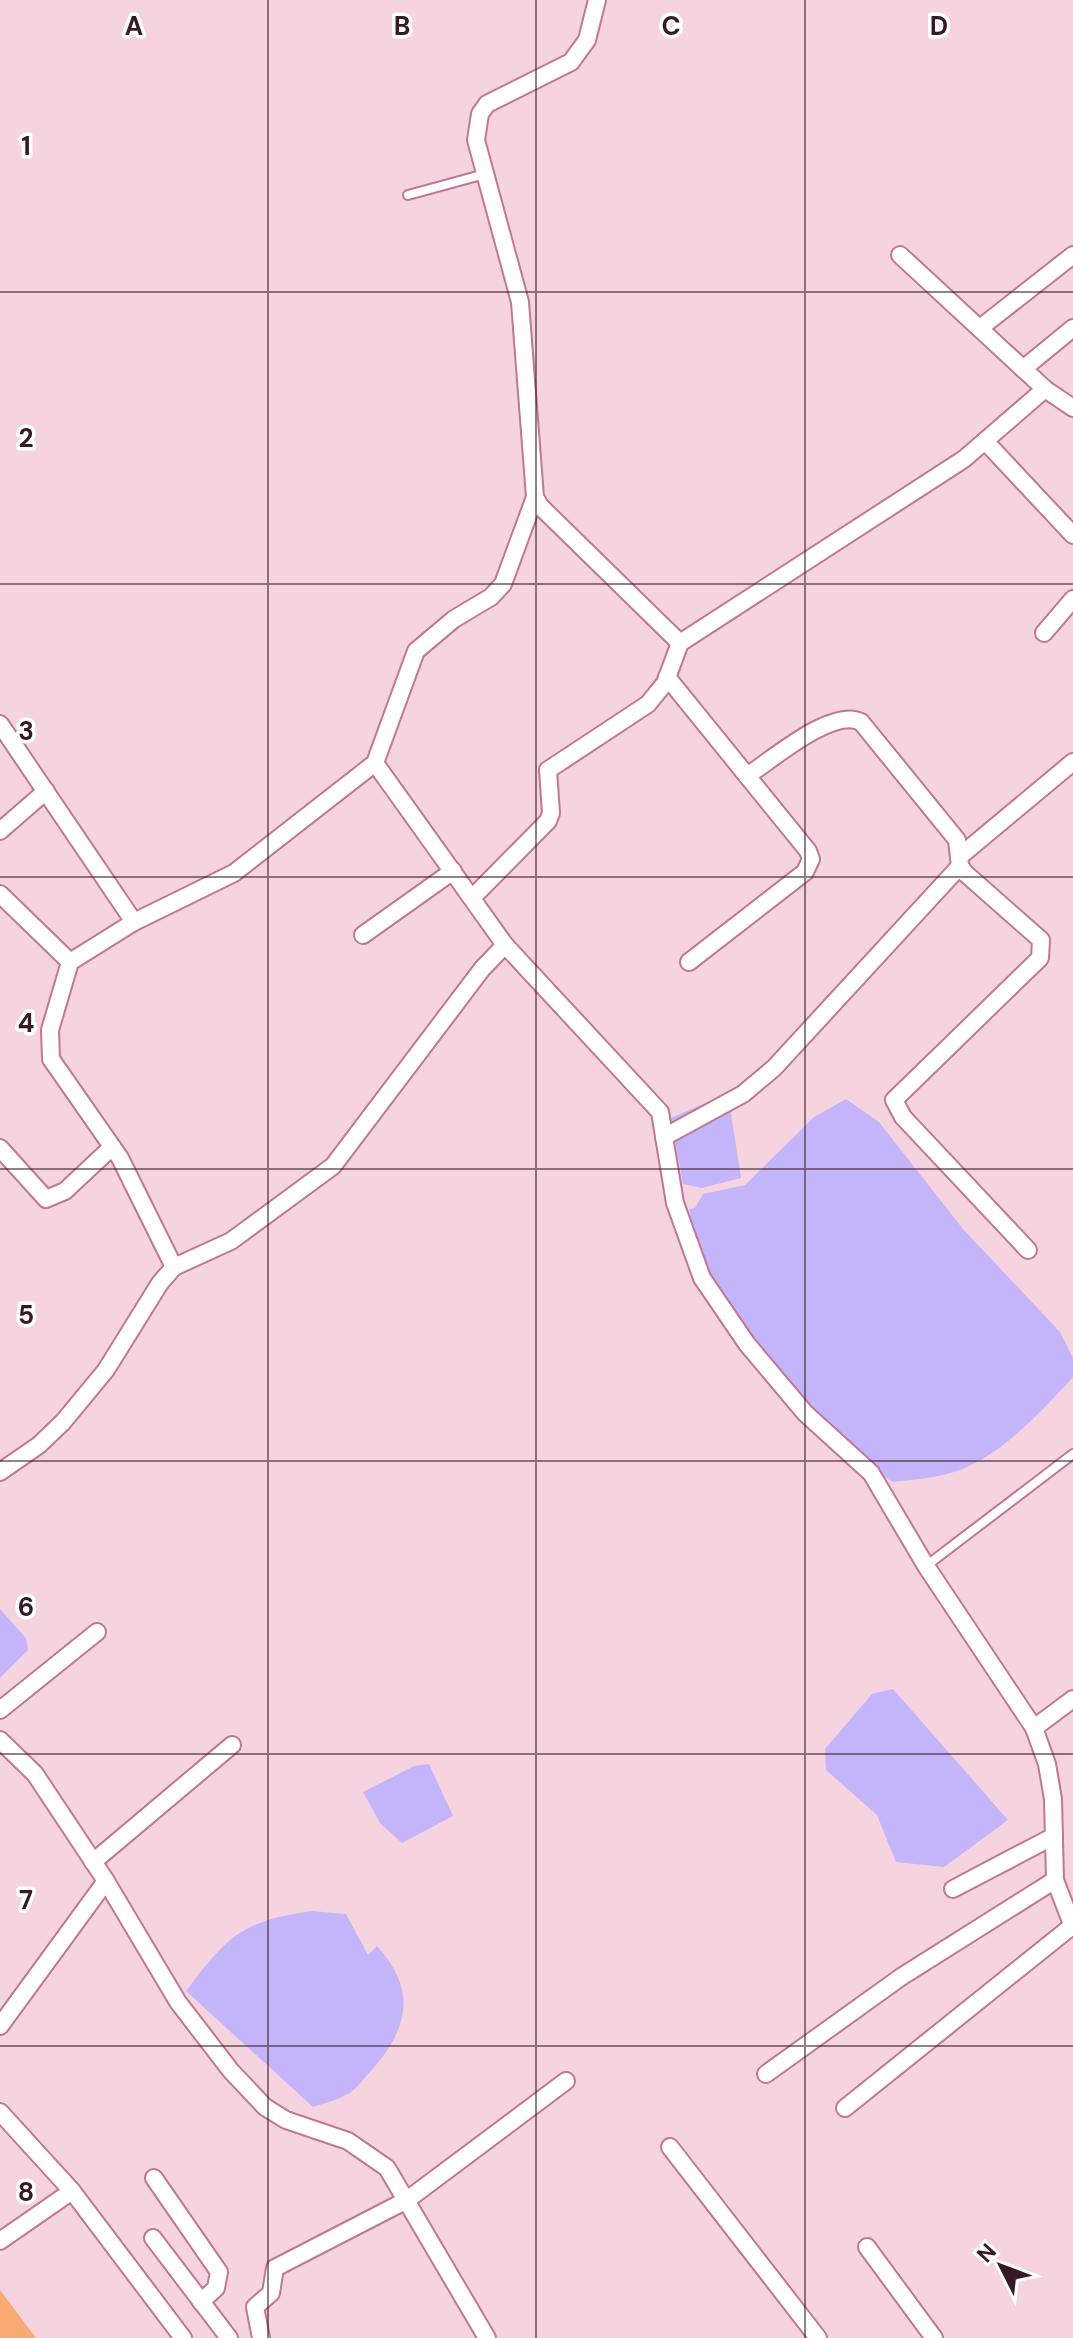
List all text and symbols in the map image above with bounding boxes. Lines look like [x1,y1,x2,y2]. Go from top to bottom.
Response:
text: A [125,9,143,43]
text: B [394,9,410,43]
text: C [661,9,681,43]
text: D [930,9,948,43]
text: 1 [21,129,31,163]
text: 2 [18,421,34,455]
text: 3 [18,714,34,748]
text: 4 [18,1006,34,1040]
text: 5 [18,1298,34,1332]
text: 6 [18,1590,34,1624]
text: 7 [19,1883,33,1917]
text: 8 [18,2175,34,2209]
north arrow [961,2226,1041,2306]
text: N [970,2237,1003,2269]

